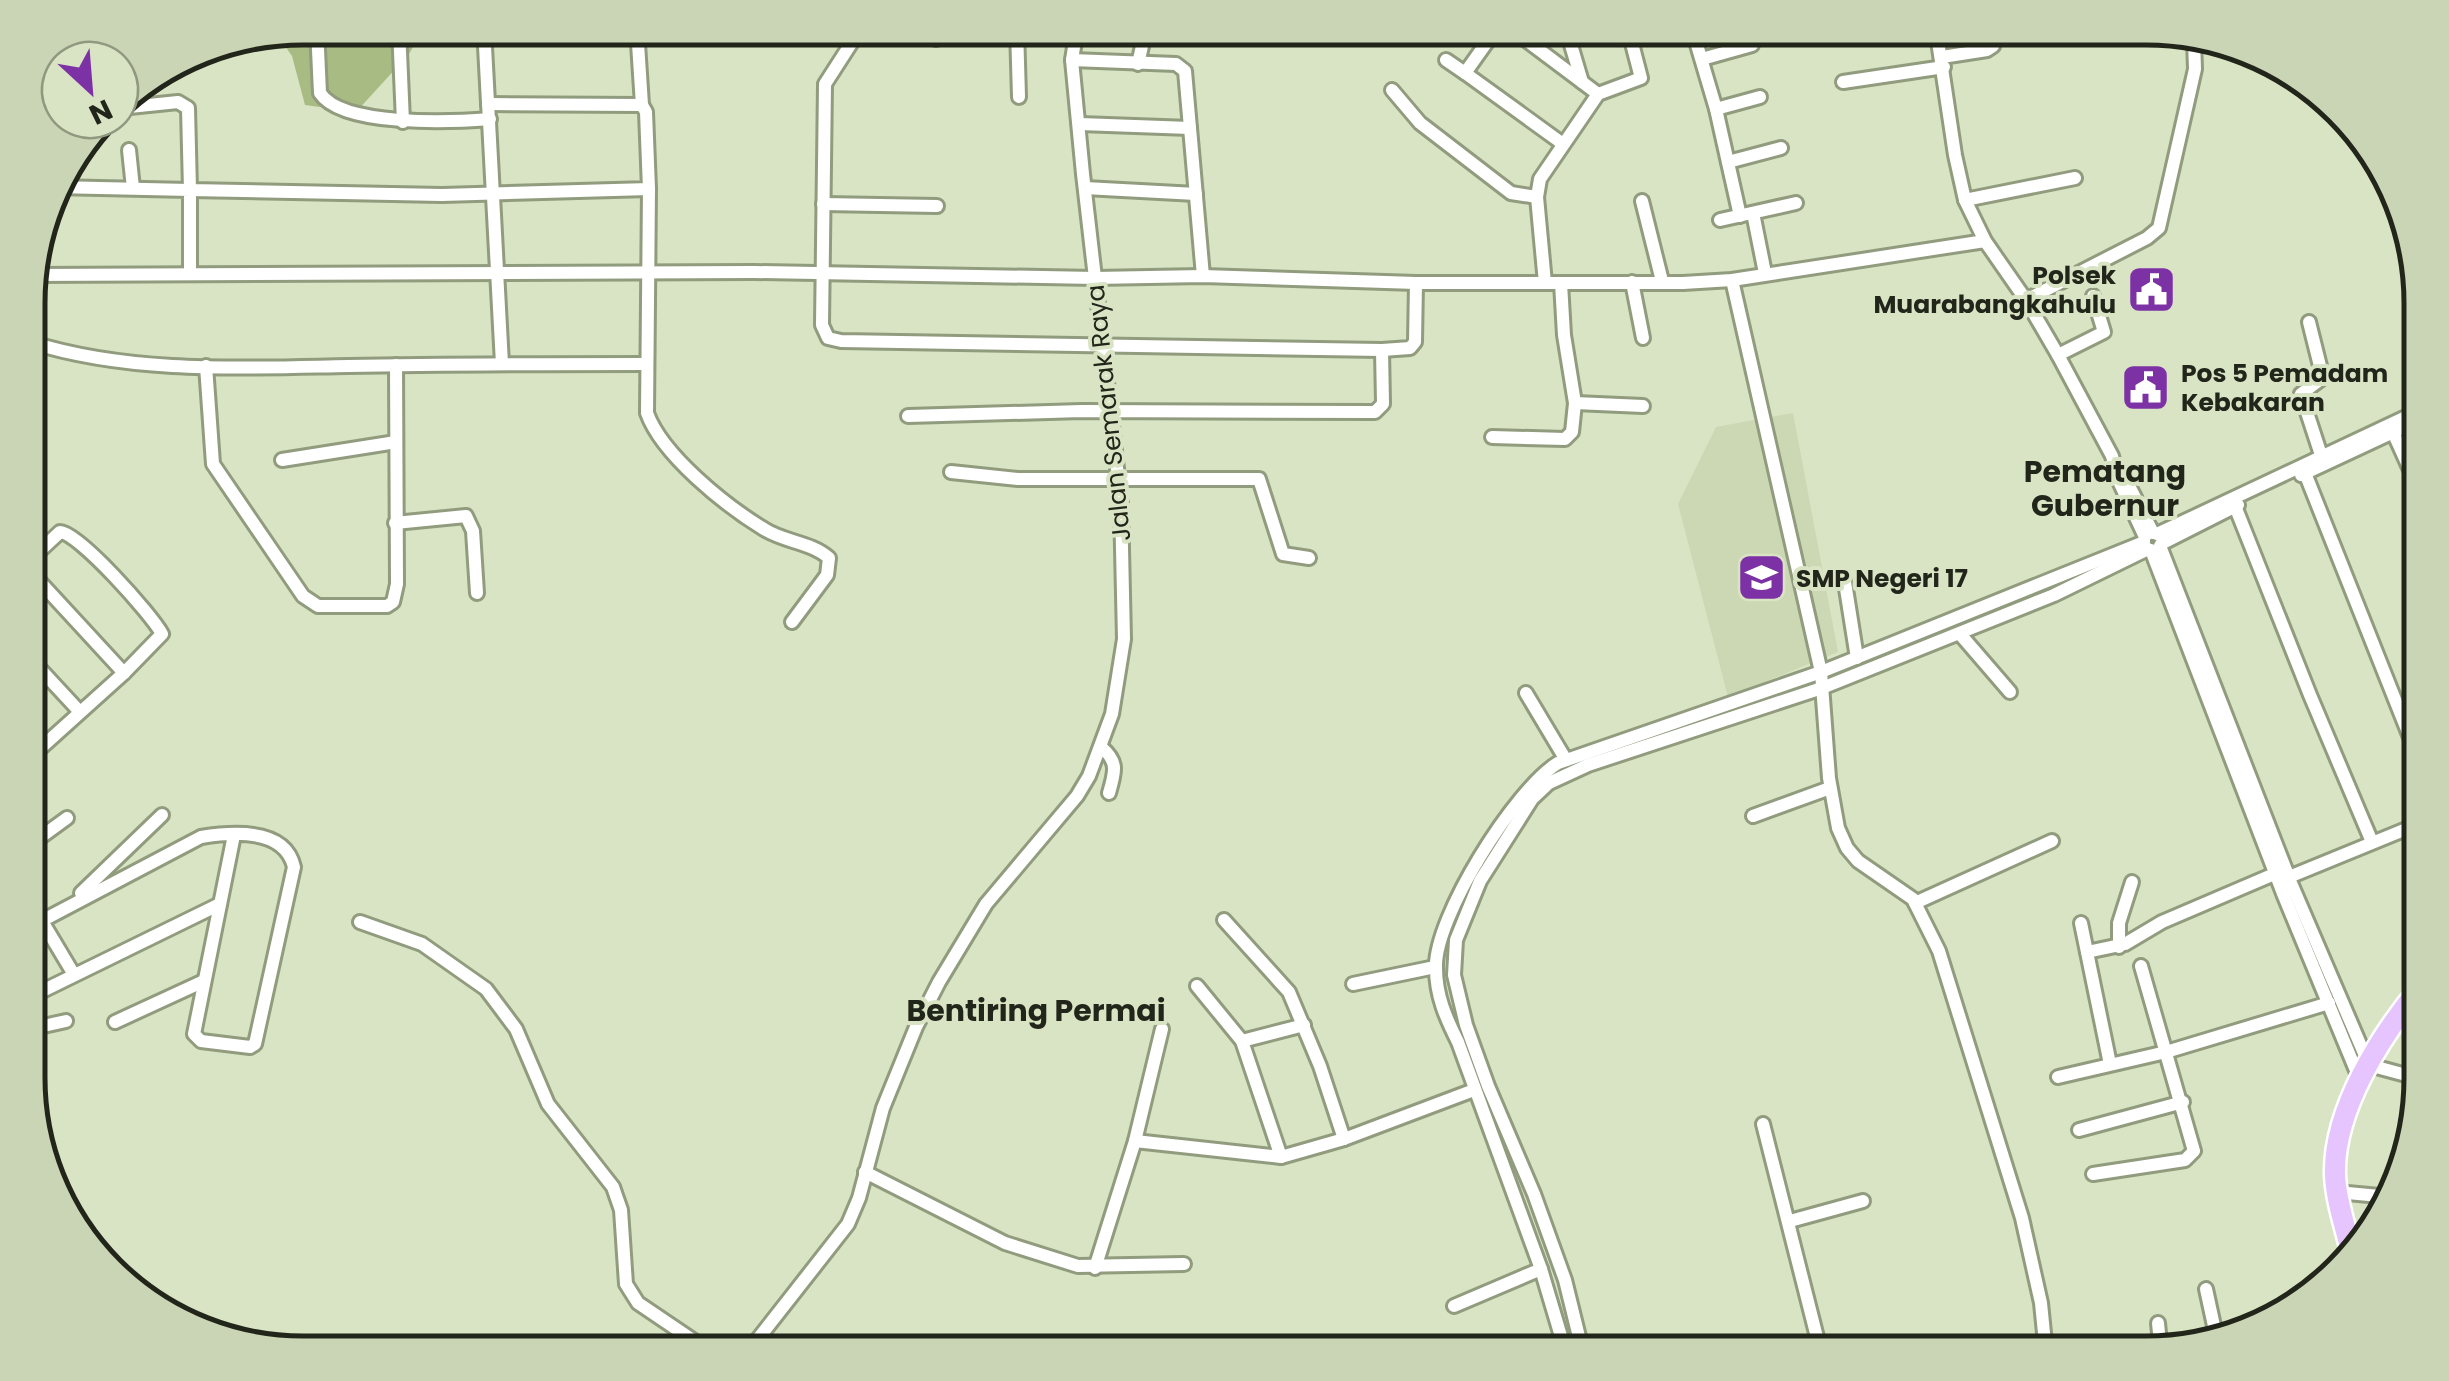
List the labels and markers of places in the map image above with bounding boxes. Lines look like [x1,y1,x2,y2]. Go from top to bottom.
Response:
place label: Polsek Muarabangkahulu [1873,258,2117,322]
public building icon: Polsek Muarabangkahulu [2125,263,2177,315]
place label: Pos 5 Pemadam Kebakaran [2181,356,2388,420]
public building icon: Pos 5 Pemadam Kebakaran [2120,361,2172,413]
school or university icon: SMP Negeri 17 [1735,552,1787,604]
place label: SMP Negeri 17 [1796,561,1968,596]

